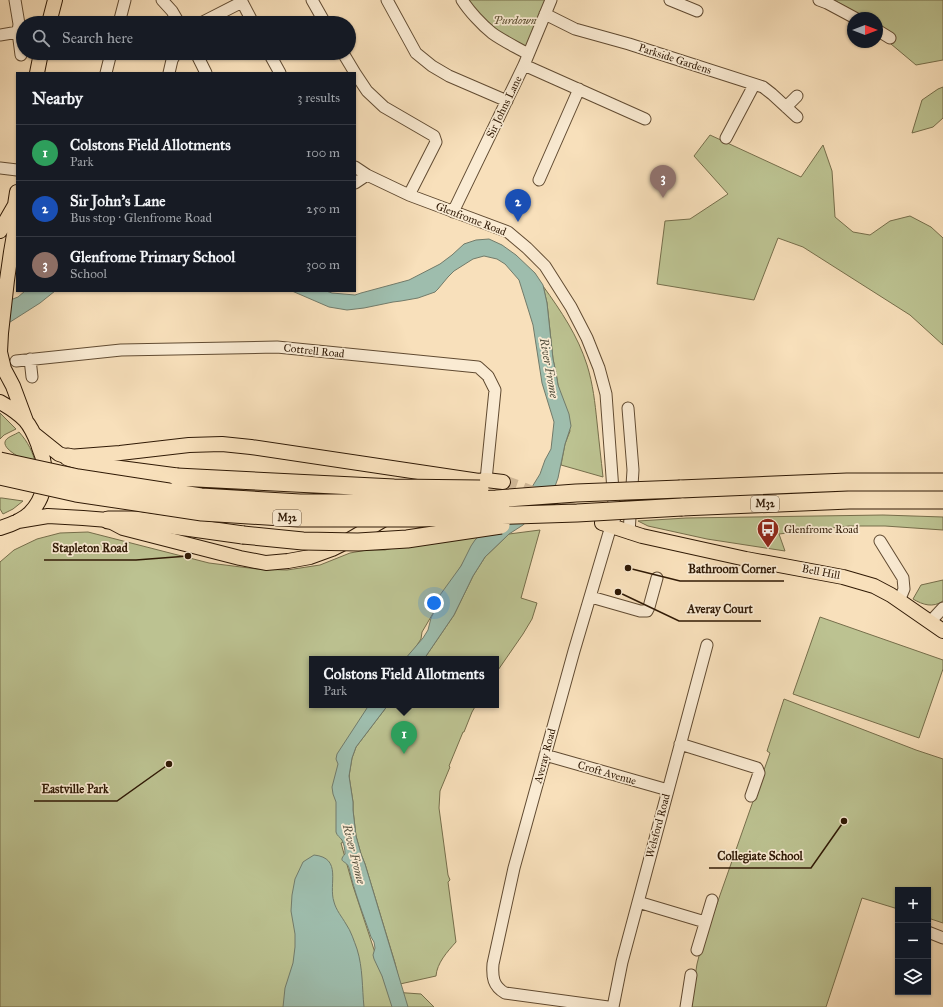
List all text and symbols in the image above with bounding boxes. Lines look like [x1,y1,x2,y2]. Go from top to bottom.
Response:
north arrow [847,12,883,48]
park label: Purdown [494,14,537,27]
search box [16,16,356,60]
icon: search [30,27,52,49]
text: Search here [62,29,133,47]
street label: Parkside Gardens [637,41,713,77]
street label: Sir Johns Lane [483,73,526,141]
text: Nearby [32,88,83,109]
text: 3 results [297,90,340,106]
text: Colstons Field Allotments [70,136,231,154]
text: 1 [42,145,48,161]
text: 100 m [306,145,340,161]
text: Park [70,154,94,170]
pin: 3 [650,165,676,198]
pin: 2 [505,189,531,222]
text: Sir John's Lane [70,192,166,210]
street label: Glenfrome Road [434,200,509,239]
text: 2 [42,201,48,217]
text: 250 m [306,201,340,217]
text: Bus stop · Glenfrome Road [70,210,212,226]
text: Glenfrome Primary School [70,248,235,266]
text: 3 [42,257,48,273]
text: 300 m [306,257,340,273]
text: School [70,266,107,282]
water label: River Frome [537,336,561,400]
street label: Cottrell Road [283,341,346,361]
road number: M32 [751,496,779,512]
road number: M32 [273,510,301,526]
bus stop icon: Glenfrome Road [755,516,781,549]
place label: Glenfrome Road [784,523,859,536]
callout: Stapleton Road [44,536,136,560]
text: Stapleton Road [52,541,129,556]
callout: Bathroom Corner [680,557,784,581]
text: Bathroom Corner [688,562,777,576]
street label: Bell Hill [801,562,841,582]
your location [424,593,444,613]
callout: Averay Court [679,597,761,621]
text: Averay Court [686,602,753,617]
popup [309,656,499,708]
text: Colstons Field Allotments [324,665,484,683]
text: Park [324,683,347,699]
pin: 1 [391,721,417,754]
street label: Averay Road [531,727,559,786]
street label: Croft Avenue [576,758,638,788]
callout: Eastville Park [34,777,117,801]
text: Eastville Park [41,782,109,796]
street label: Welsford Road [643,792,673,860]
water label: River Frome [340,822,368,886]
callout: Collegiate School [709,844,811,868]
text: Collegiate School [717,849,804,864]
map controls [895,887,931,995]
button: + [895,887,931,923]
button: − [895,923,931,959]
button: layers [895,959,931,995]

